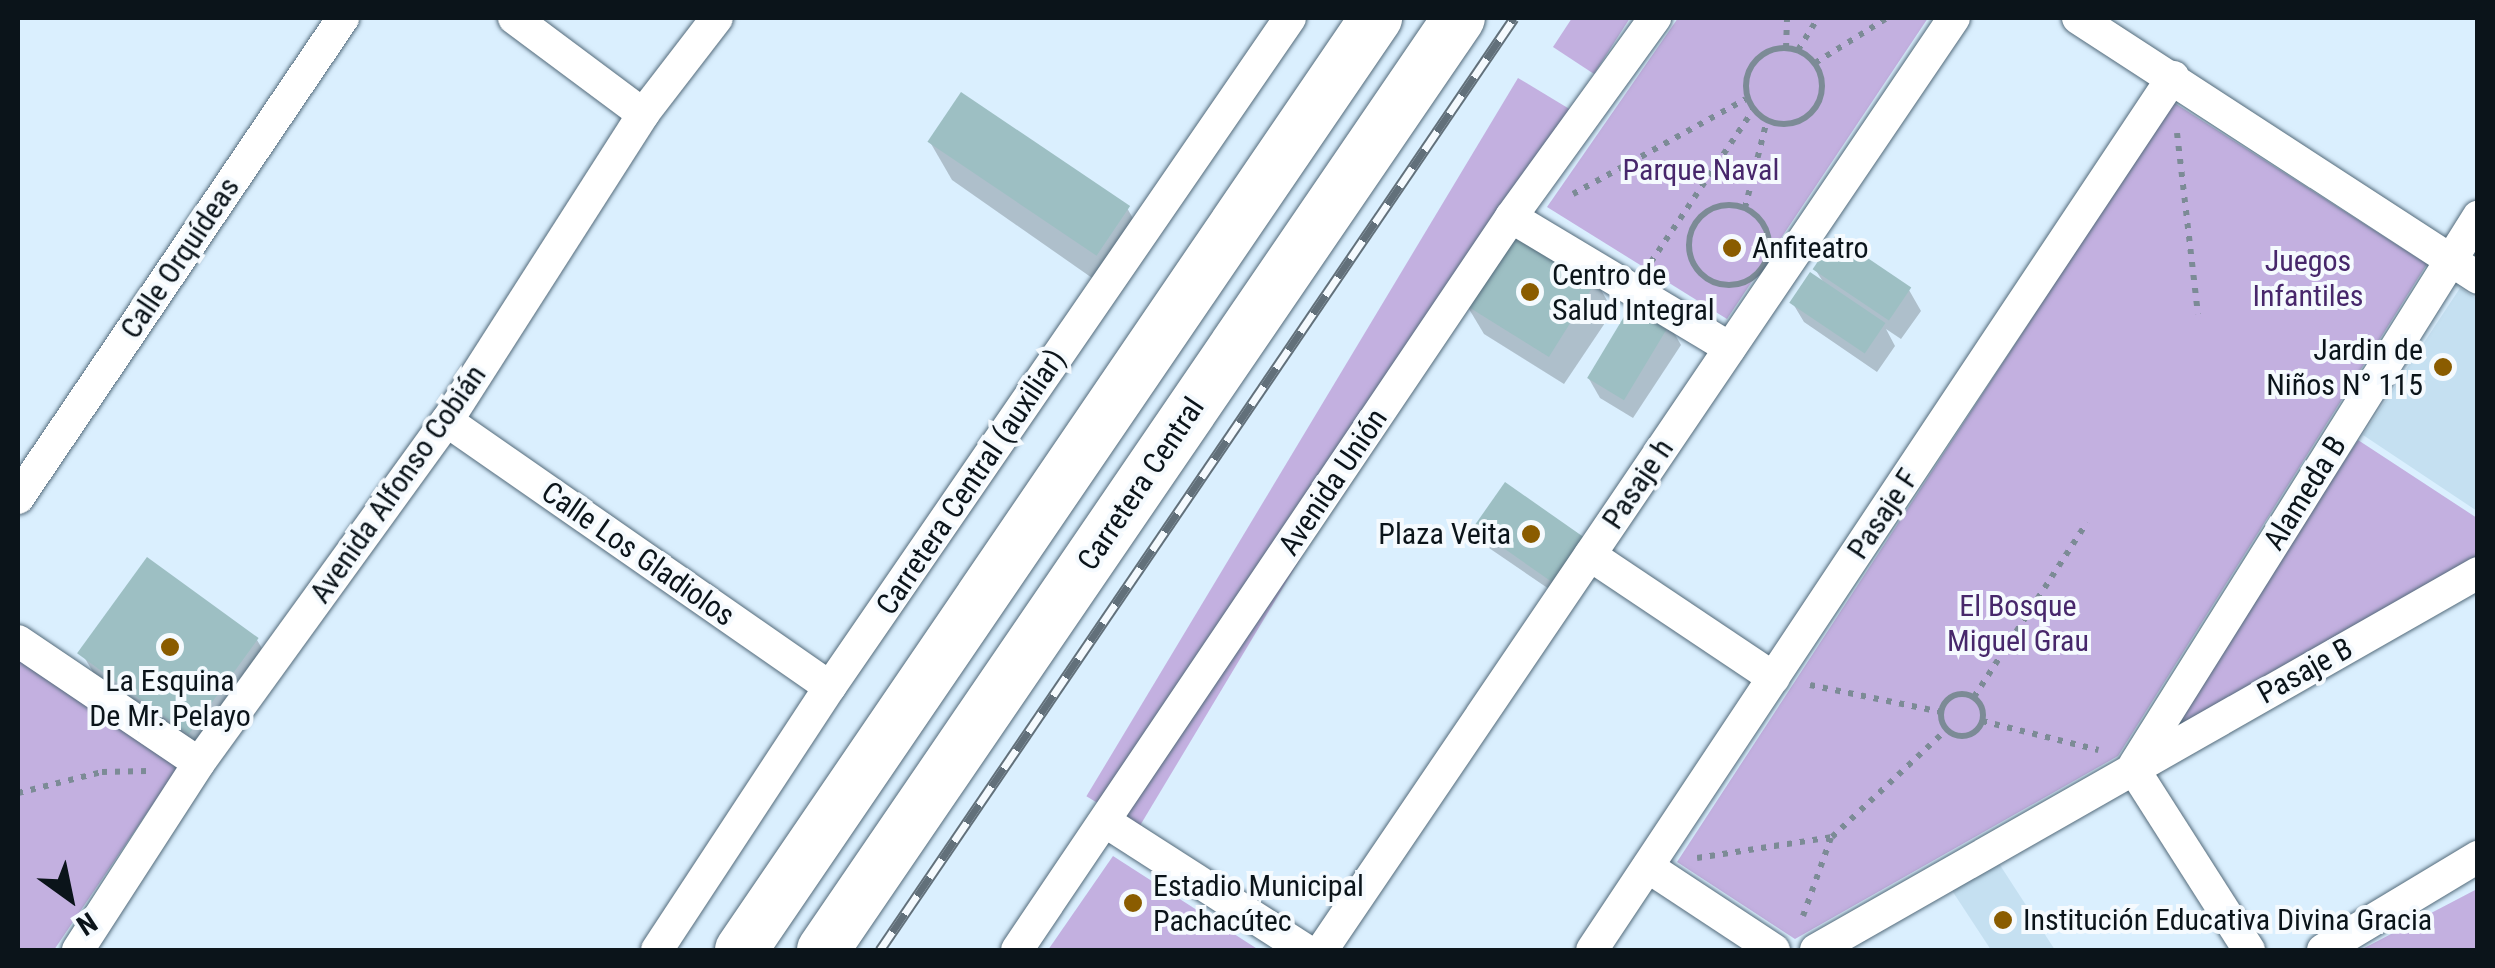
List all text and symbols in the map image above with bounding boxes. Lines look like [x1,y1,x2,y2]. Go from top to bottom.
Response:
park label: Parque Naval [1623,152,1779,188]
street label: Calle Orquídeas [113,171,247,345]
place label: Anfiteatro [1752,230,1869,266]
marker: Anfiteatro [1721,237,1743,259]
park label: Juegos Infantiles [2253,243,2363,314]
place label: Centro de Salud Integral [1552,257,1715,328]
marker: Centro de Salud Integral [1517,279,1543,305]
place label: Jardin de Niños N° 115 [2266,332,2423,402]
street label: Carretera Central (auxiliar) [869,342,1073,622]
marker: Jardin de Niños N° 115 [2432,356,2454,378]
street label: Avenida Alfonso Cobián [302,358,494,610]
street label: Carretera Central [1070,391,1212,577]
street label: Avenida Unión [1271,402,1395,562]
street label: Alameda B [2256,429,2354,557]
street label: Pasaje h [1595,432,1681,536]
street label: Pasaje F [1840,462,1926,566]
street label: Calle Los Gladiolos [535,474,741,634]
place label: Plaza Veita [1378,516,1511,552]
marker: Plaza Veita [1520,523,1542,545]
park label: El Bosque Miguel Grau [1947,588,2089,658]
street label: Pasaje B [2251,630,2359,712]
marker: La Esquina De Mr. Pelayo [159,636,181,658]
place label: La Esquina De Mr. Pelayo [89,663,251,734]
north arrow [20,848,120,948]
place label: Estadio Municipal Pachacútec [1153,868,1364,938]
marker: Estadio Municipal Pachacútec [1122,892,1144,914]
place label: Institución Educativa Divina Gracia [2023,902,2432,938]
text: N [70,905,103,942]
marker: Institución Educativa Divina Gracia [1992,909,2014,931]

